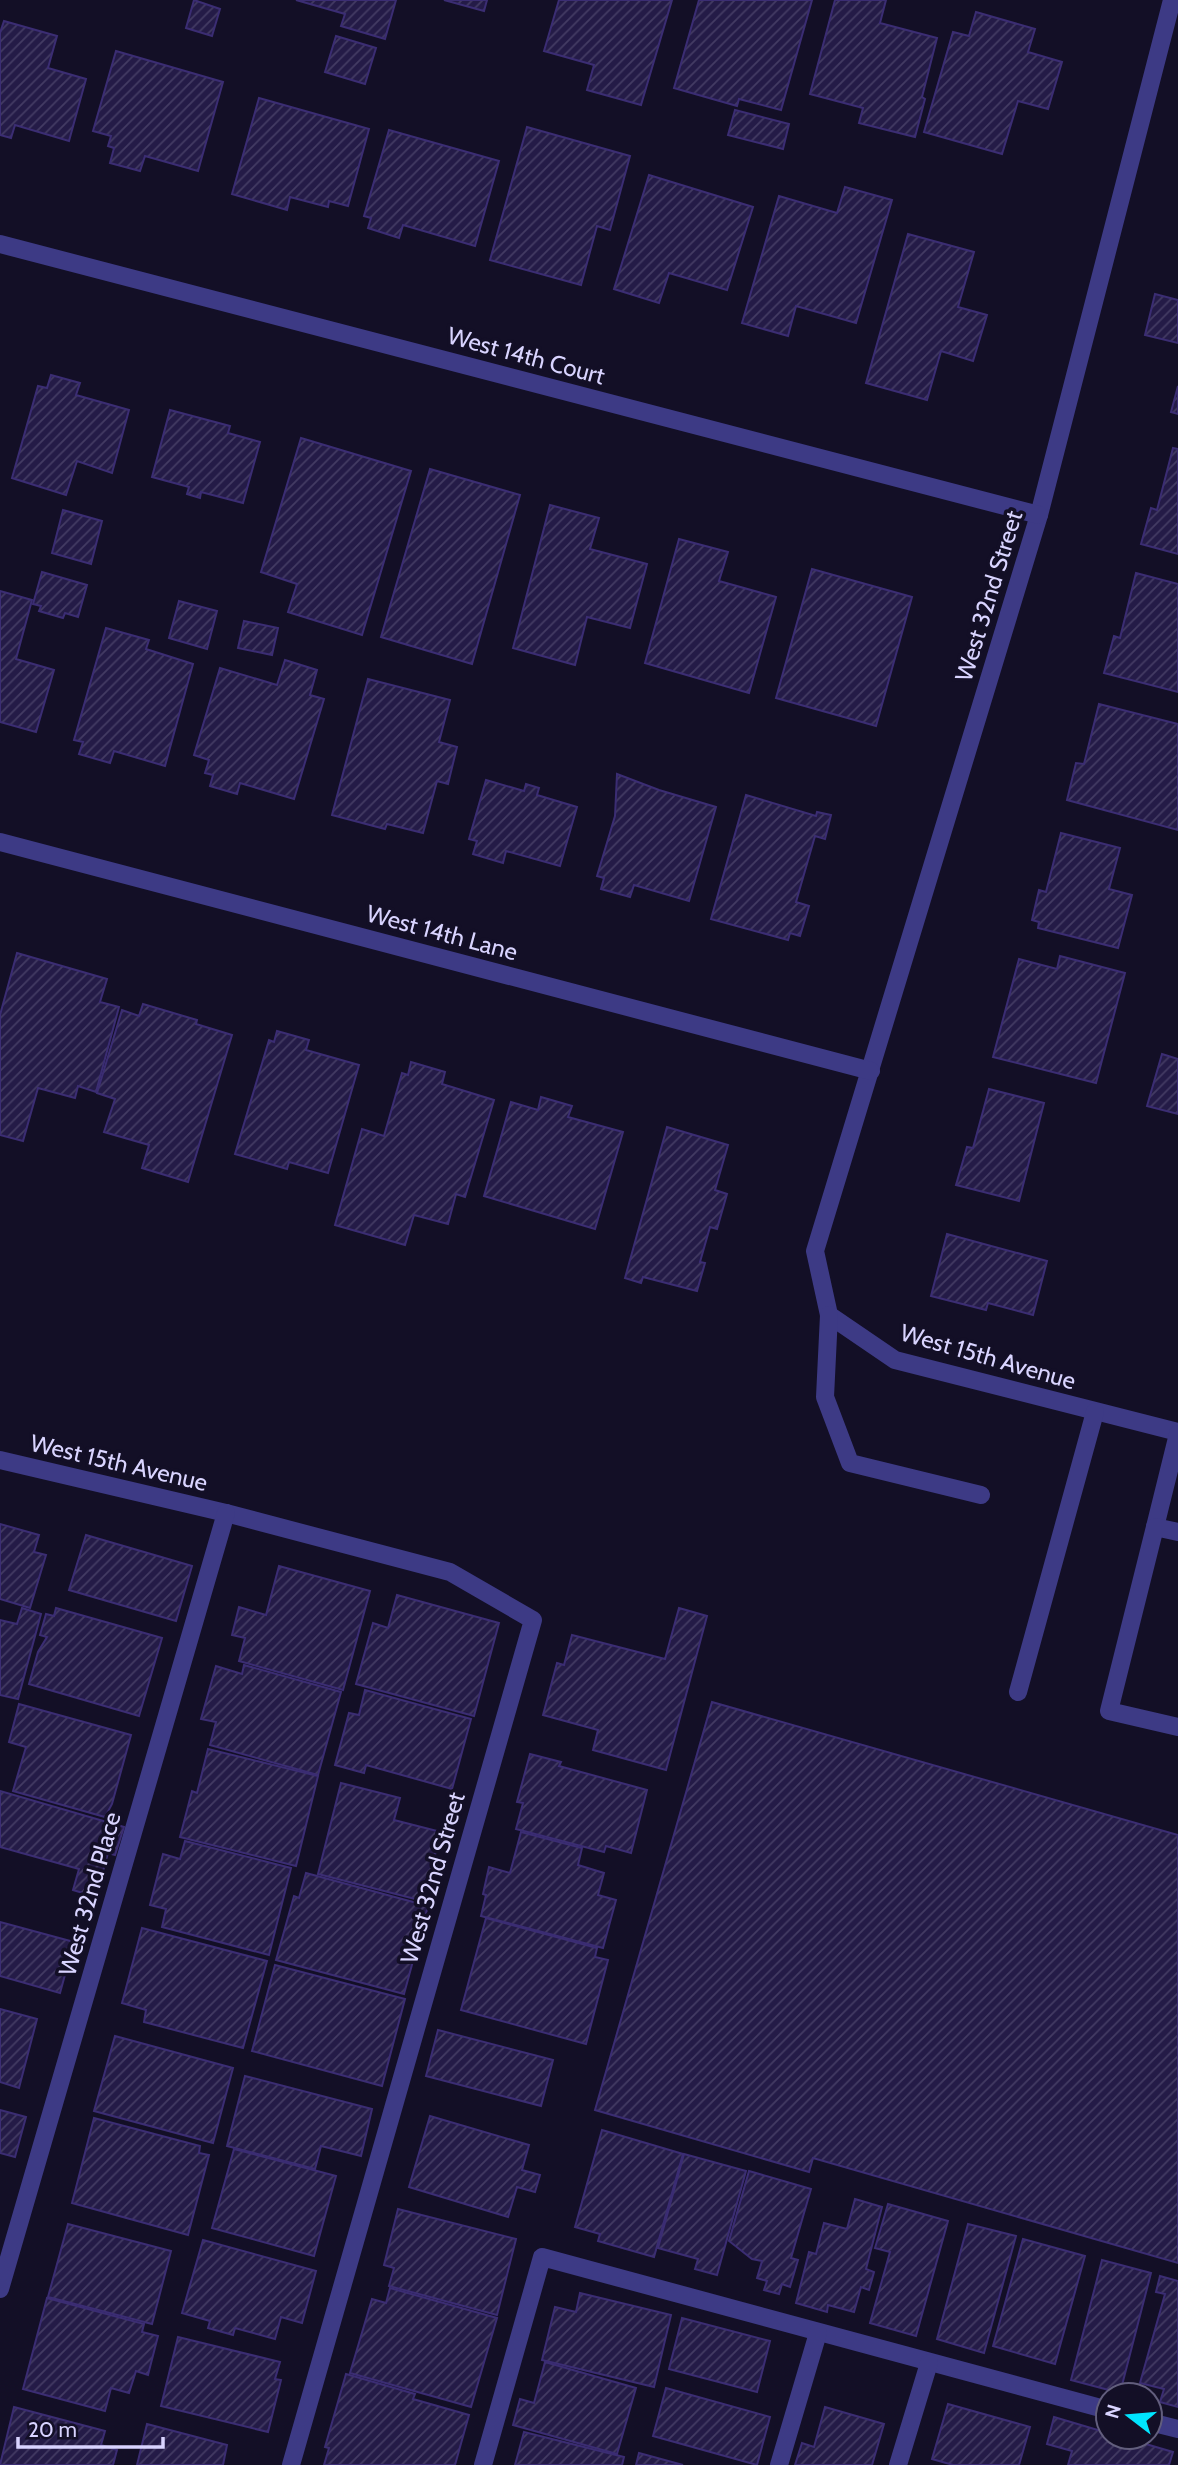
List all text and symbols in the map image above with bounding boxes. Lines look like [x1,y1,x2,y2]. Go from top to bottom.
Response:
street label: West 14th Court [444,321,608,390]
street label: West 32nd Street [949,507,1028,685]
street label: West 14th Lane [364,898,521,967]
street label: West 15th Avenue [897,1318,1079,1395]
street label: West 15th Avenue [28,1428,211,1497]
street label: West 32nd Street [394,1789,471,1967]
street label: West 32nd Place [52,1809,127,1979]
north arrow [1094,2381,1164,2451]
text: N [1100,2402,1126,2421]
scale bar [18,2406,163,2450]
text: 20 m [28,2417,77,2442]

